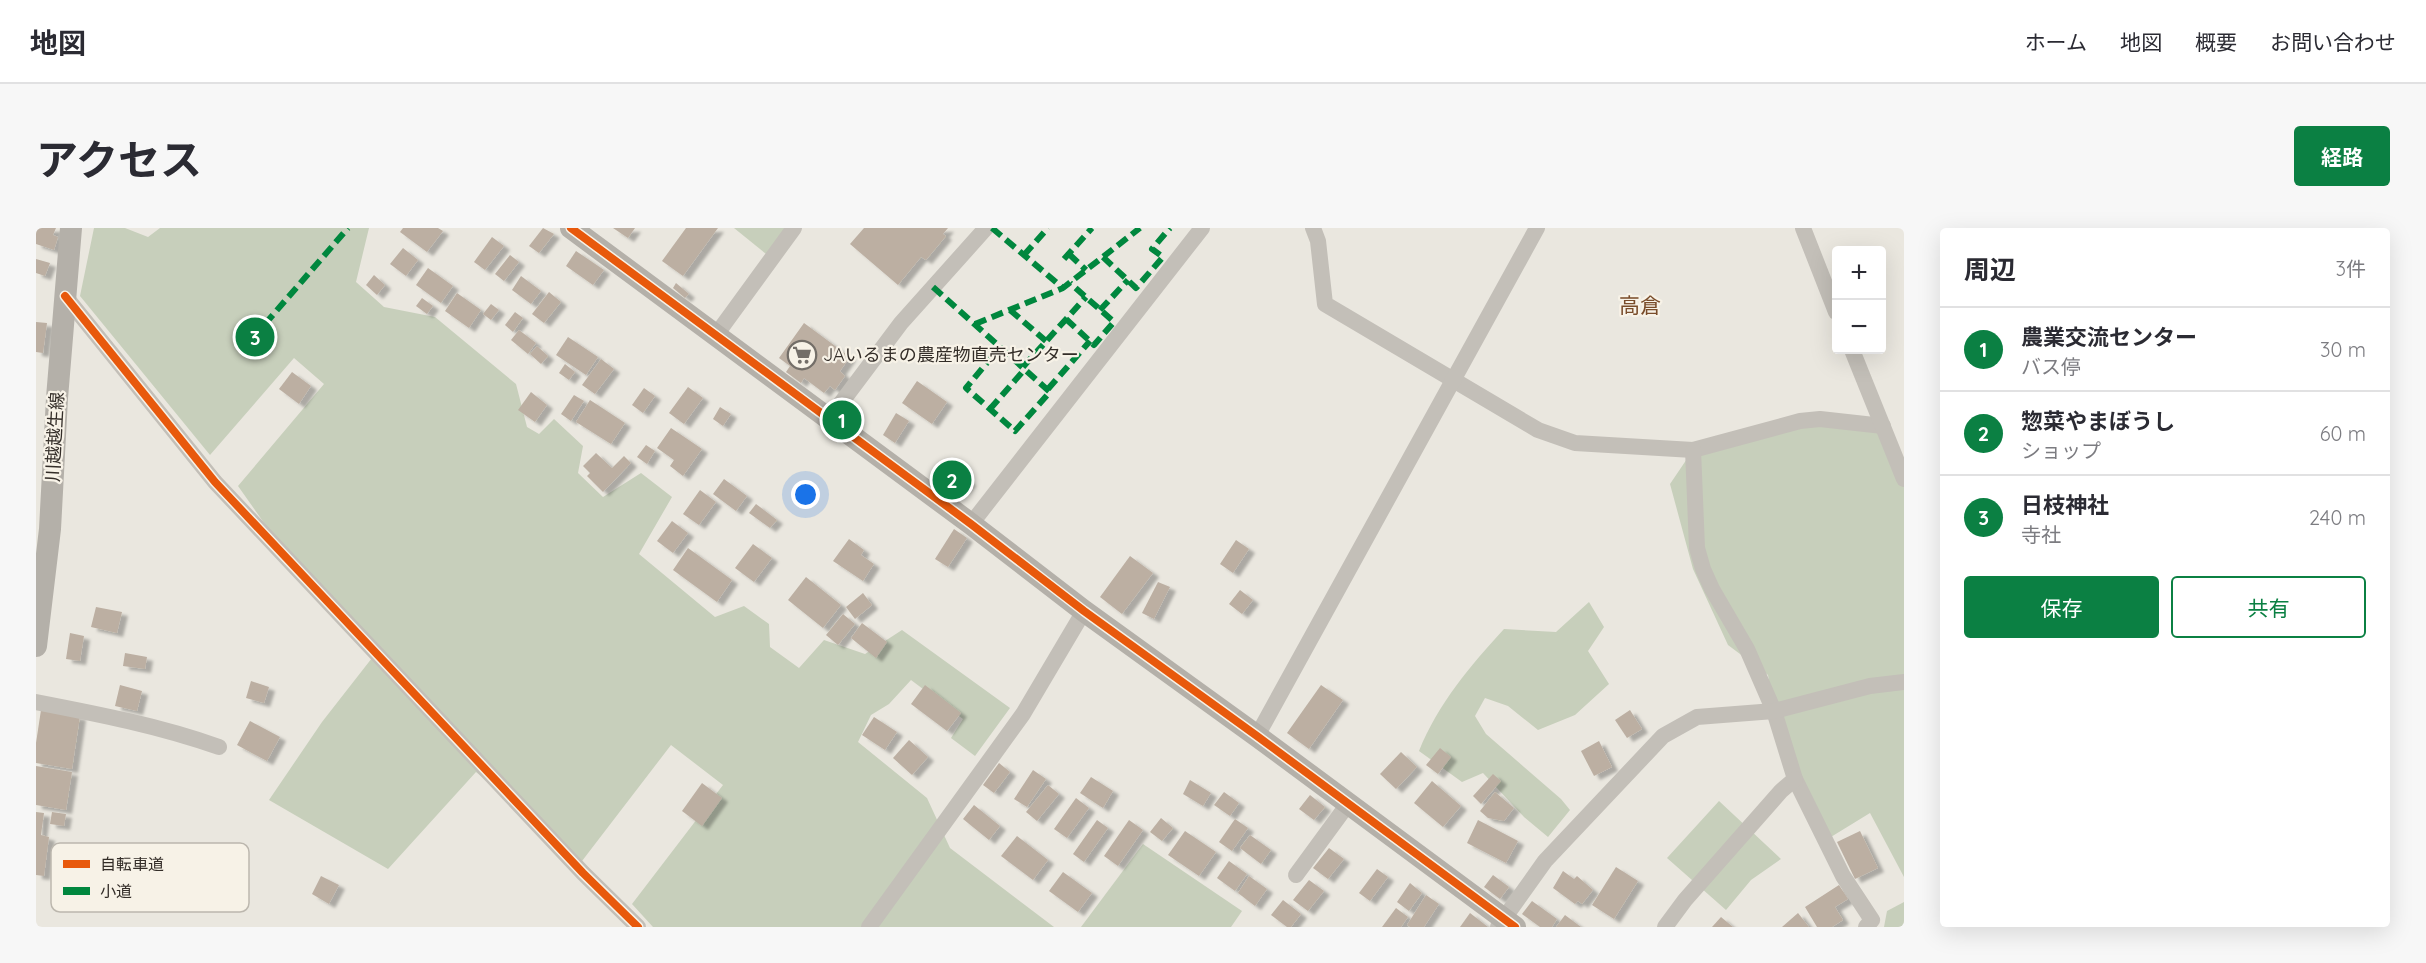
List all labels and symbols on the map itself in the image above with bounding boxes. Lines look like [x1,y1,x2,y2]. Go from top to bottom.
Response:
district label: 高倉 [1619,292,1661,318]
pin: 3 [236,314,274,360]
supermarket icon: JAいるまの農産物直売センター [786,339,818,371]
place label: JAいるまの農産物直売センター [823,343,1079,366]
street label: 川越越生線 [41,391,68,483]
pin: 1 [822,398,862,442]
pin: 2 [932,458,972,502]
your location [791,480,820,509]
legend [51,843,249,912]
text: 自転車道 [100,854,164,874]
text: 小道 [100,881,132,901]

